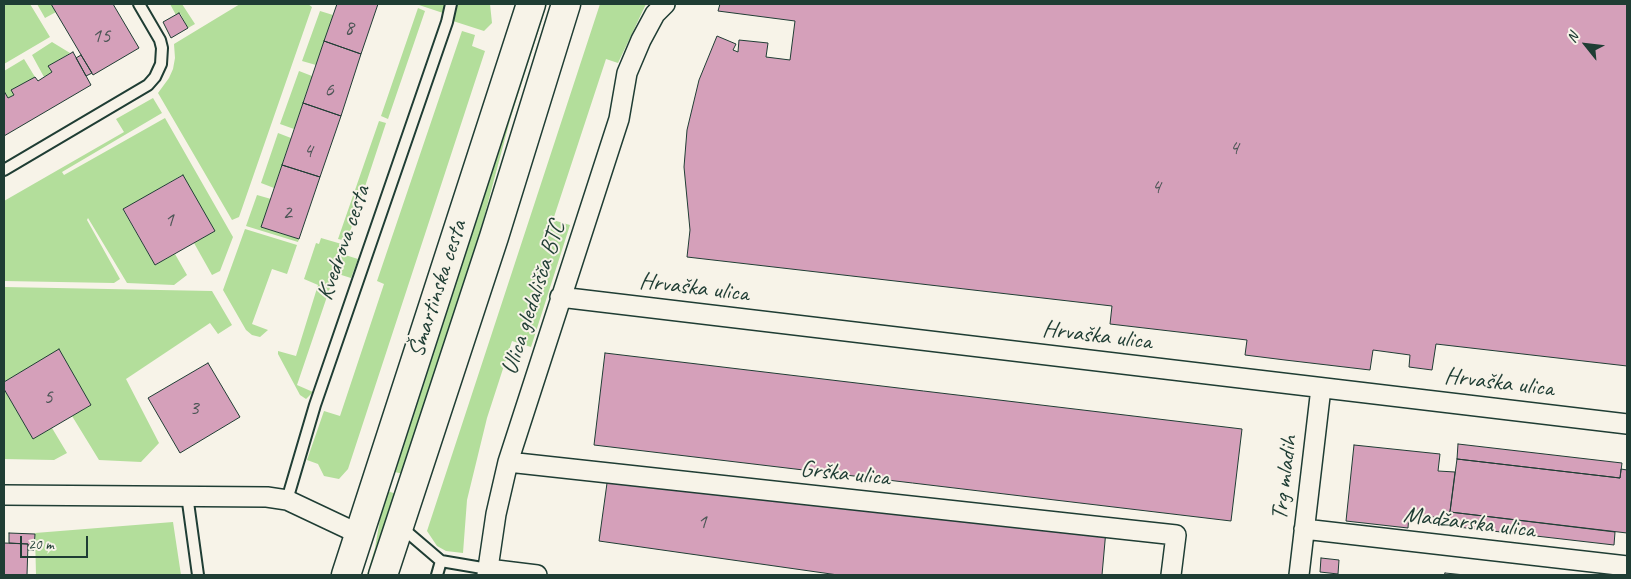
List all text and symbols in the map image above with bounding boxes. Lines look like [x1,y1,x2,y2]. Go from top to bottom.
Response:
house number: 8 [344,15,354,41]
north arrow [1561,20,1611,70]
house number: 15 [92,23,110,49]
text: N [1563,30,1582,45]
house number: 6 [324,77,334,103]
house number: 4 [1229,135,1239,161]
house number: 4 [303,138,313,164]
house number: 4 [1151,174,1161,200]
street label: Kvedrova cesta [311,182,377,304]
house number: 2 [282,200,292,226]
house number: 1 [164,207,174,233]
street label: Šmartinska cesta [402,217,474,361]
street label: Ulica gledališča BTC [496,218,572,378]
street label: Hrvaška ulica [638,267,750,309]
street label: Hrvaška ulica [1041,315,1153,357]
street label: Hrvaška ulica [1443,362,1555,404]
house number: 5 [43,384,53,410]
house number: 3 [189,395,199,421]
street label: Trg mladih [1266,434,1304,522]
street label: Grška ulica [799,455,891,493]
street label: Madžarska ulica [1402,501,1536,545]
house number: 1 [697,509,707,535]
scale bar [22,526,90,558]
text: 20 m [28,535,54,554]

